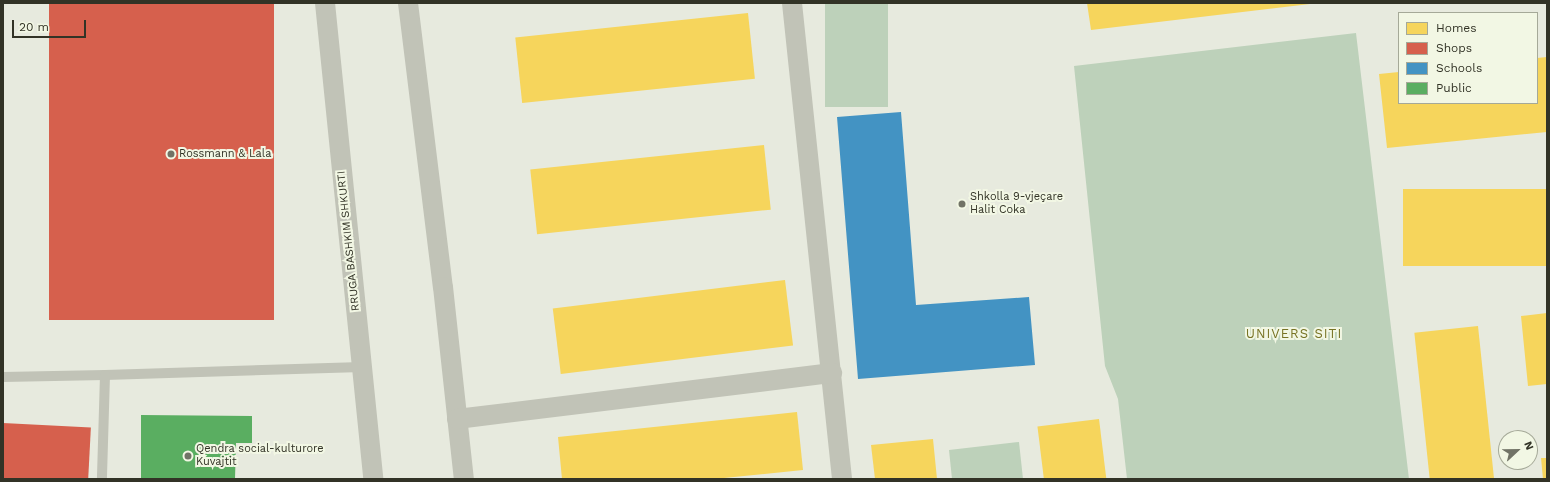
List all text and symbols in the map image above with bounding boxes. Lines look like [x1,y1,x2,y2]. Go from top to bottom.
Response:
scale bar [14,12,88,38]
legend [1398,12,1538,104]
text: 20 m [19,20,49,34]
text: Homes [1436,21,1477,35]
text: Shops [1436,41,1472,55]
text: Schools [1436,61,1482,75]
text: Public [1436,81,1472,95]
place label: Rossmann & Lala [179,147,271,161]
marker: Rossmann & Lala [166,149,176,159]
street label: RRUGA BASHKIM SHKURTI [335,170,363,312]
place label: Shkolla 9-vjeçare Halit Coka [970,191,1063,217]
marker: Shkolla 9-vjeçare Halit Coka [957,199,967,209]
district label: UNIVERS SITI [1246,326,1342,342]
north arrow [1498,430,1538,470]
text: N [1521,439,1536,452]
place label: Qendra social-kulturore Kuvajtit [196,443,324,469]
marker: Qendra social-kulturore Kuvajtit [183,451,193,461]

